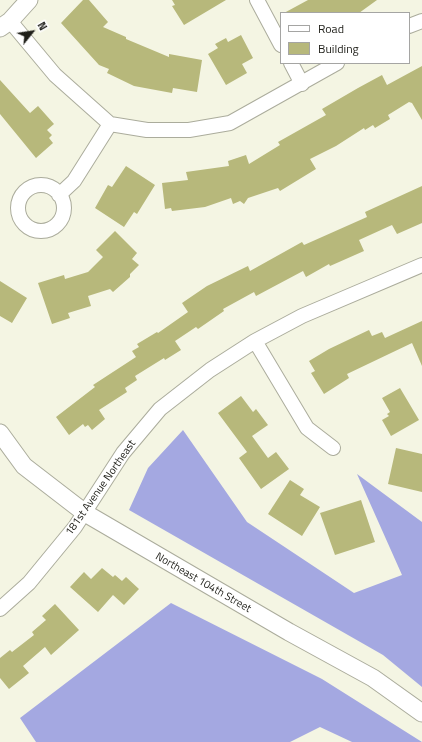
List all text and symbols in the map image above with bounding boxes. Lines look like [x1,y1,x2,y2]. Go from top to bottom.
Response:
north arrow [12,12,52,52]
legend [280,12,410,64]
text: N [34,19,51,33]
text: Road [318,19,344,38]
text: Building [318,39,359,58]
street label: 181st Avenue Northeast [63,438,139,538]
street label: Northeast 104th Street [153,550,253,616]

